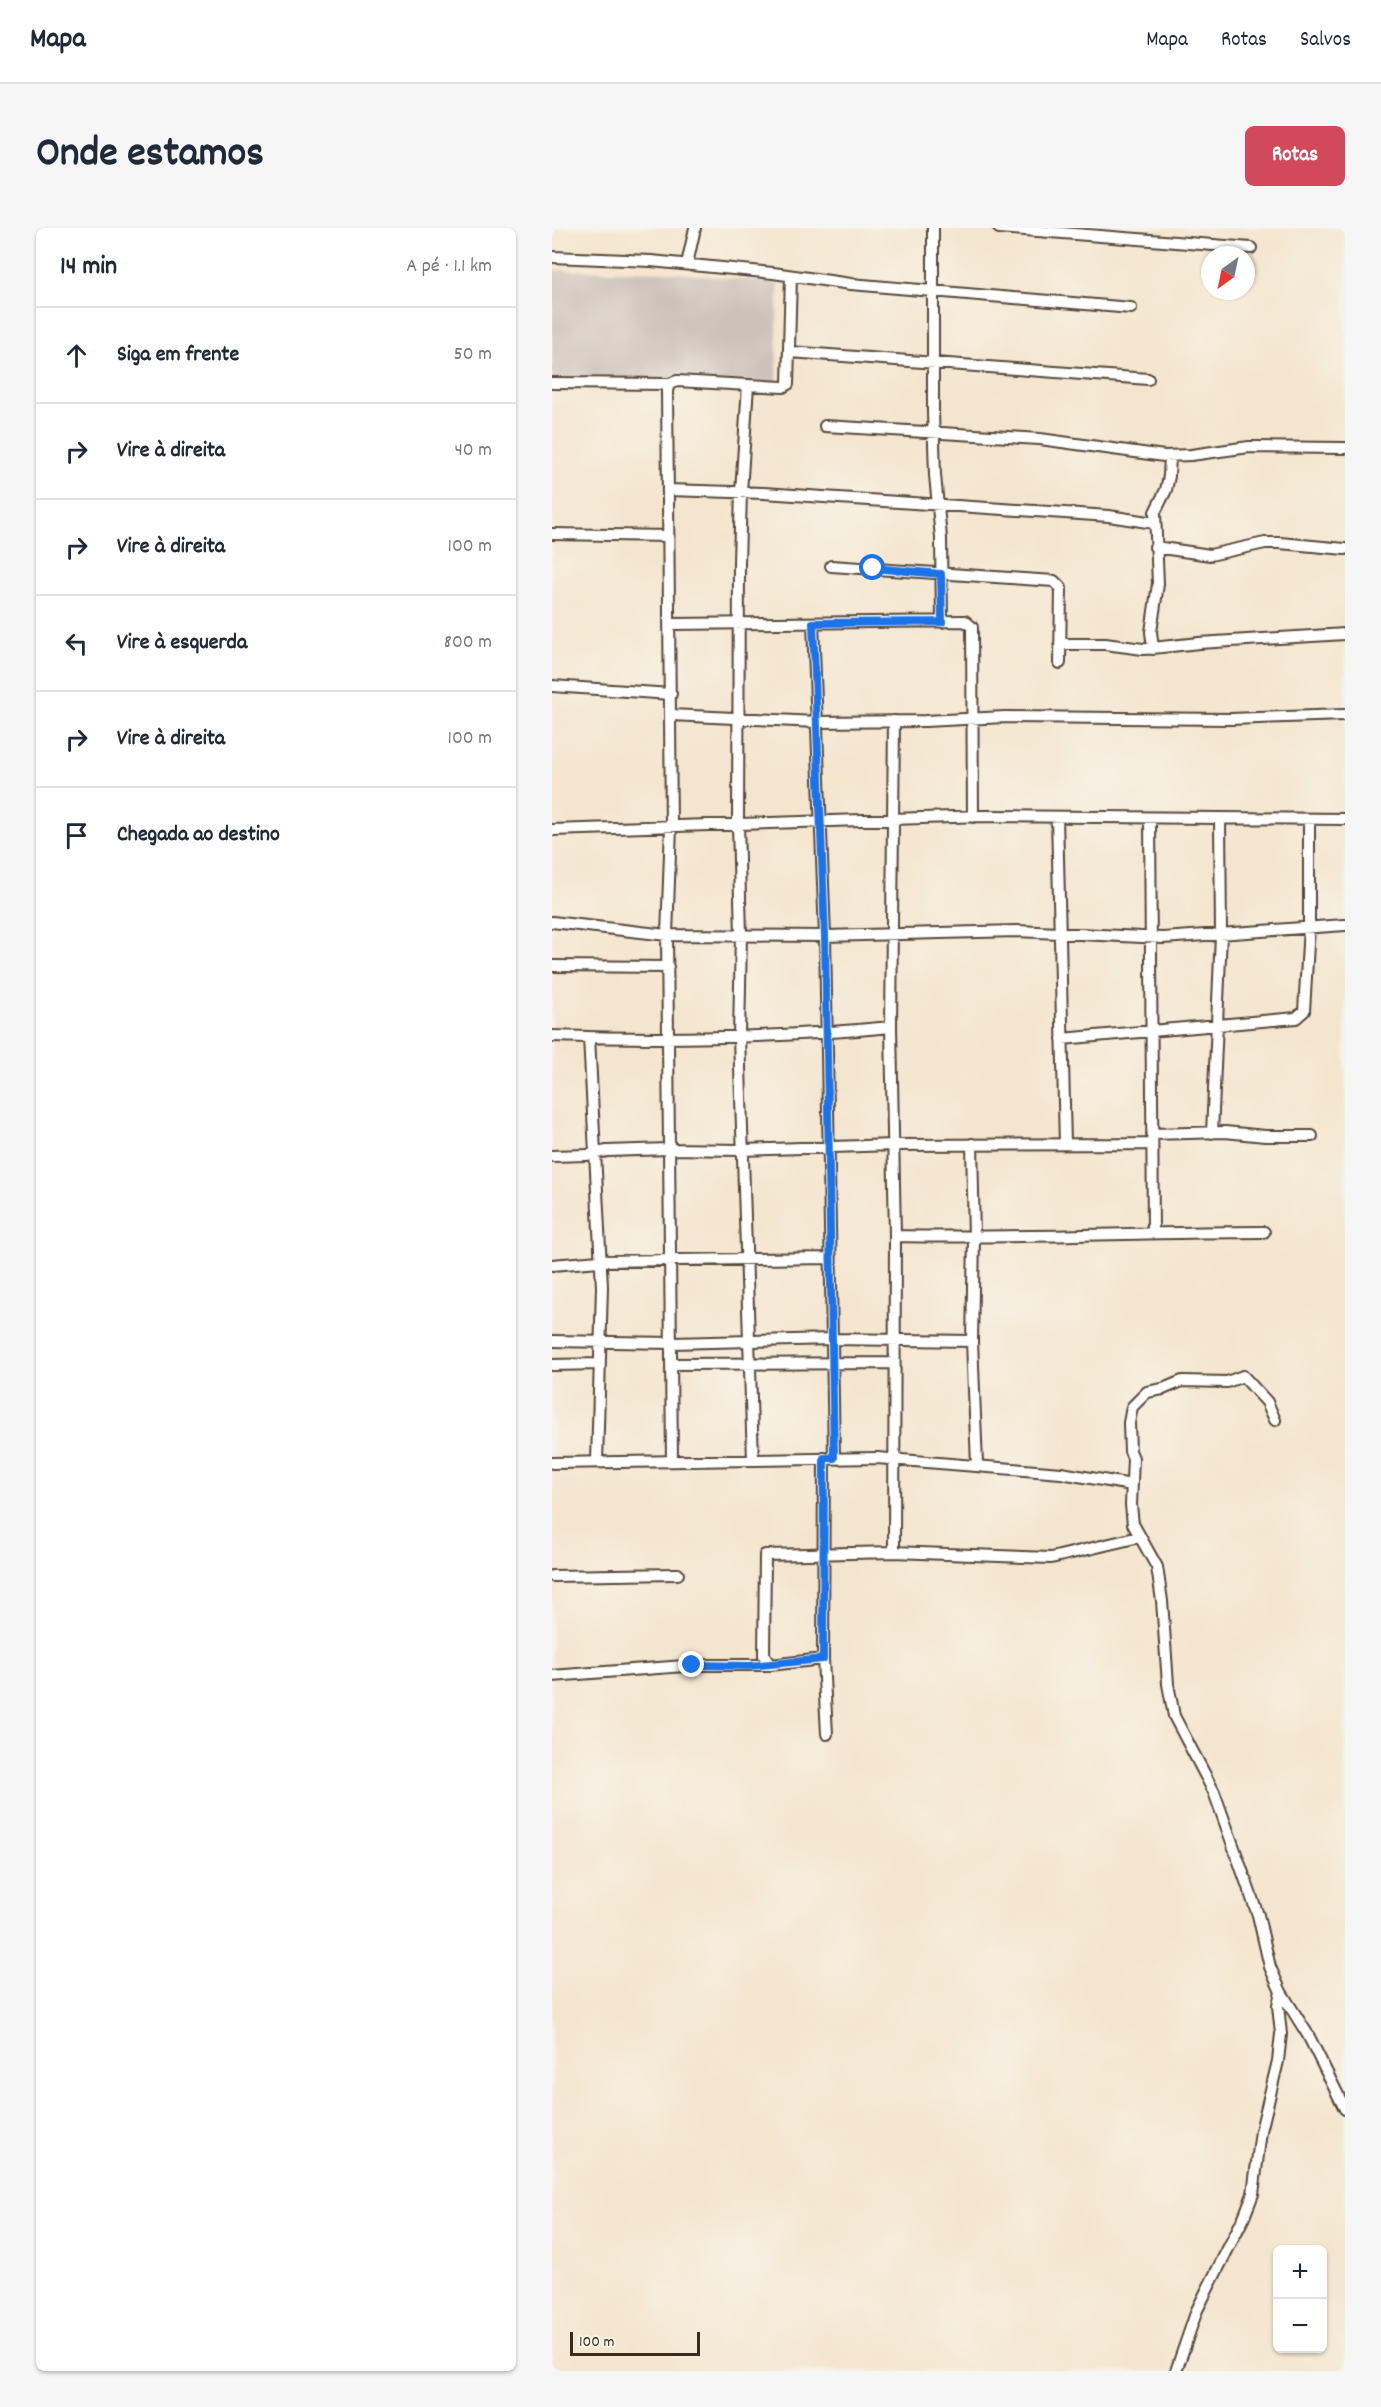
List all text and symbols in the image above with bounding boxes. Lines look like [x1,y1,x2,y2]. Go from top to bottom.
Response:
text: Mapa [30,21,86,61]
text: Mapa [1146,26,1188,56]
text: Rotas [1221,26,1267,56]
text: Salvos [1300,26,1351,56]
text: Onde estamos [36,126,264,186]
button: Rotas [1245,126,1345,186]
north arrow [1201,246,1255,300]
text: 14 min [60,249,117,286]
text: A pé · 1.1 km [406,253,492,281]
icon: ahead [60,339,93,372]
text: Siga em frente [117,340,239,371]
text: 50 m [454,341,492,369]
icon: right [60,435,93,468]
text: Vire à direita [117,436,225,467]
text: 40 m [454,437,492,465]
icon: right [60,531,93,564]
text: Vire à direita [117,532,225,563]
text: 100 m [448,533,492,561]
route start [859,554,885,580]
icon: left [60,627,93,660]
text: Vire à esquerda [117,628,247,659]
text: 800 m [444,629,492,657]
icon: right [60,723,93,756]
text: Vire à direita [117,724,225,755]
text: 100 m [448,725,492,753]
icon: arrive [60,819,93,852]
text: Chegada ao destino [117,820,280,851]
route end [678,1651,704,1677]
map controls [1273,2245,1327,2353]
button: + [1273,2245,1327,2299]
button: − [1273,2299,1327,2353]
scale bar [570,2329,700,2356]
text: 100 m [579,2331,615,2354]

